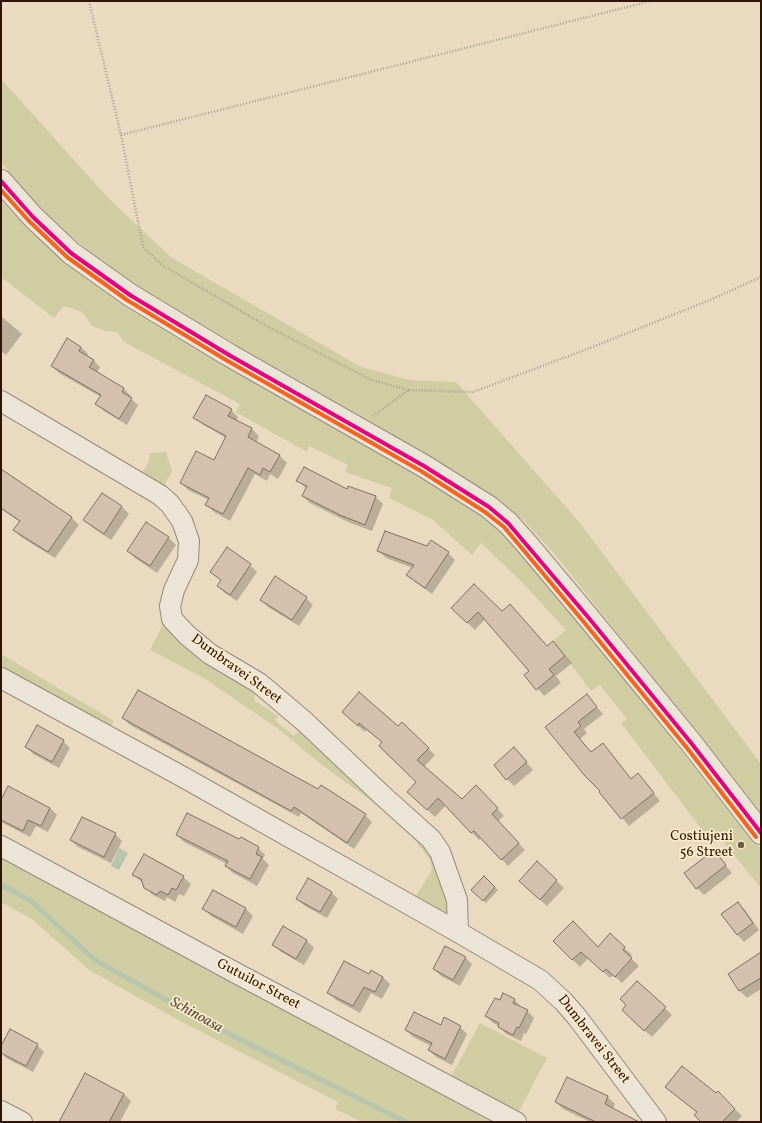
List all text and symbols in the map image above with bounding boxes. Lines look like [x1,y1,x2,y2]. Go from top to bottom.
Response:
street label: Dumbravei Street [187,631,285,709]
place label: Costiujeni 56 Street [670,829,733,862]
marker: Costiujeni 56 Street [736,840,746,850]
street label: Gutuilor Street [213,956,303,1014]
street label: Dumbravei Street [553,992,633,1088]
water label: Schinoasa [166,994,226,1038]

